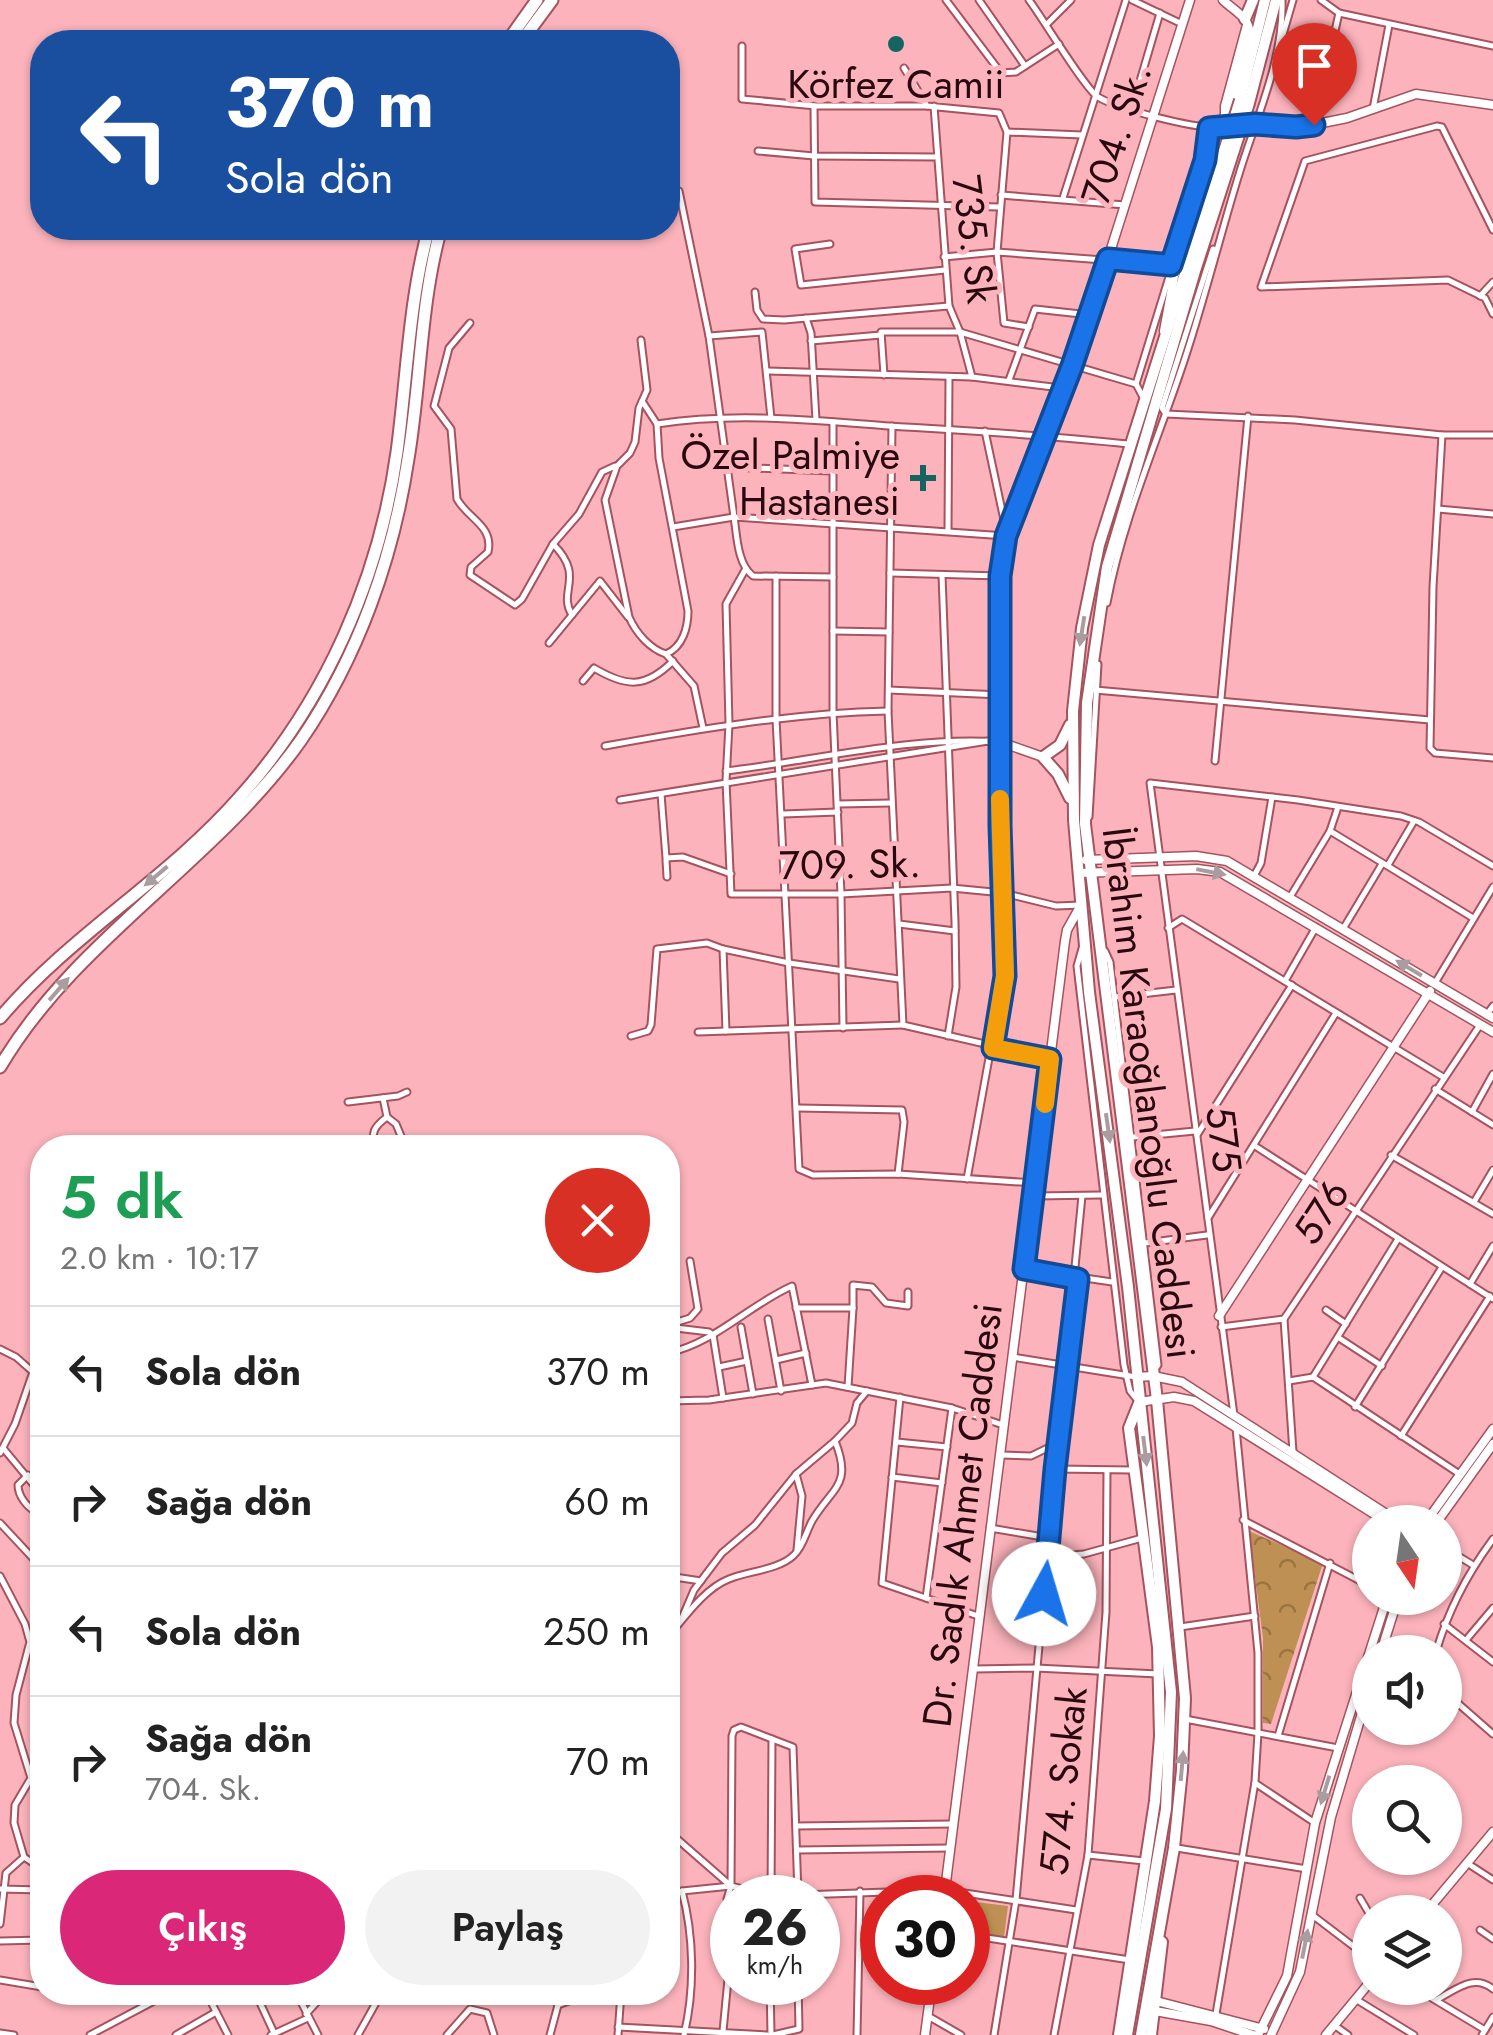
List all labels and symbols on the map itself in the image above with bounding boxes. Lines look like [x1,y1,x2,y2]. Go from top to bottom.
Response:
pin [1272,23,1357,126]
marker: Körfez Camii [885,33,907,55]
place label: Körfez Camii [787,55,1005,113]
street label: 704. Sk. [1066,56,1166,212]
street label: 735. Sk [937,171,1011,307]
place label: Özel Palmiye Hastanesi [680,426,900,530]
marker: Özel Palmiye Hastanesi [910,465,936,491]
one-way arrow [1073,616,1089,647]
street label: İbrahim Karaoğlanoğlu Caddesi [1088,824,1210,1362]
street label: 709. Sk. [779,834,921,894]
one-way arrow [143,865,168,886]
one-way arrow [1196,865,1227,880]
one-way arrow [1395,960,1423,977]
one-way arrow [47,977,69,1002]
street label: 575 [1191,1103,1257,1175]
one-way arrow [1101,1113,1117,1144]
street label: 576 [1279,1168,1363,1256]
street label: Dr. Sadık Ahmet Caddesi [907,1300,1017,1730]
one-way arrow [1137,1436,1153,1467]
north arrow [1352,1505,1462,1615]
position arrow [992,1542,1096,1646]
street label: 574. Sokak [1024,1684,1102,1878]
one-way arrow [1175,1749,1191,1781]
one-way arrow [1317,1775,1332,1806]
speed limit sign: 30 [860,1875,990,2005]
one-way arrow [1298,1929,1314,1960]

